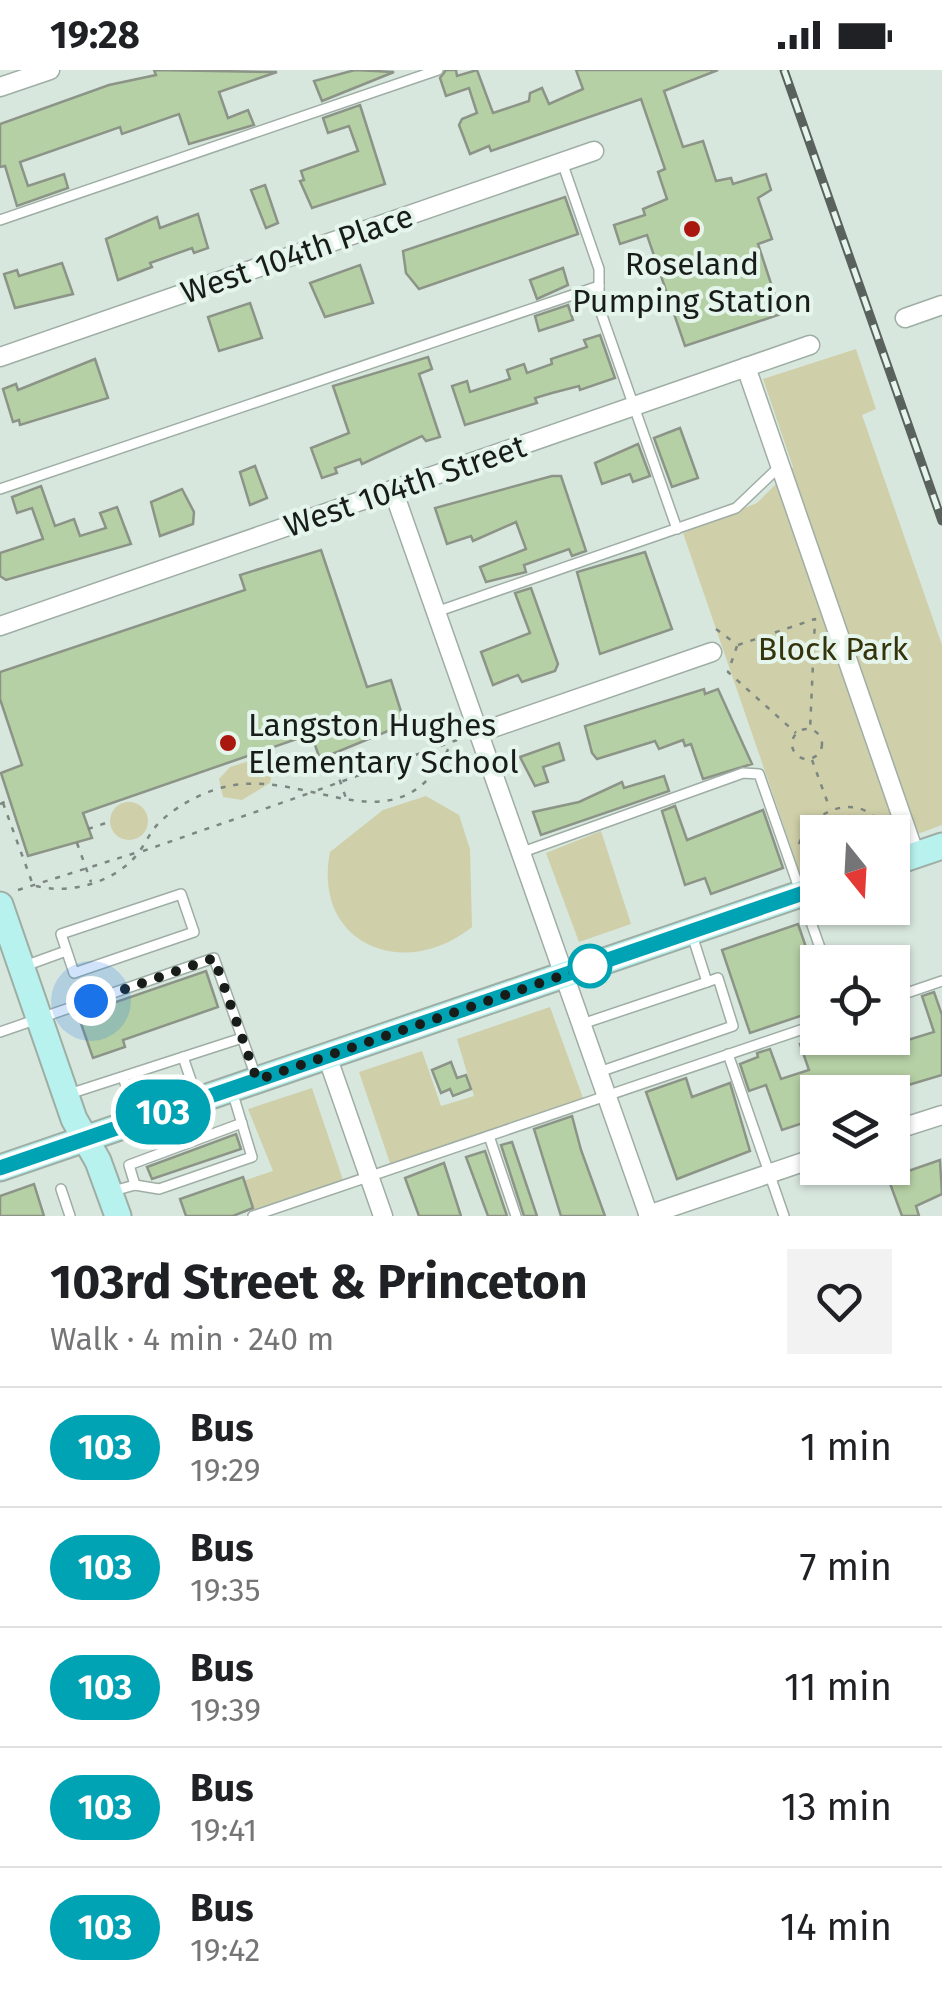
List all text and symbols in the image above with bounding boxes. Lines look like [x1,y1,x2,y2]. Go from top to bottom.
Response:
text: 19:28 [50,12,140,58]
street label: West 104th Place [176,196,418,312]
marker: Roseland Pumping Station [681,218,703,240]
place label: Roseland Pumping Station [572,245,812,320]
street label: West 104th Street [279,427,531,545]
park label: Block Park [758,630,909,668]
place label: Langston Hughes Elementary School [248,706,519,781]
marker: Langston Hughes Elementary School [217,732,239,754]
north arrow [800,815,910,925]
map controls [800,815,910,1185]
unlabelled marker [569,945,611,987]
button: locate [800,945,910,1055]
your location [66,976,116,1026]
button: layers [800,1075,910,1185]
line badge: 103 [106,1080,220,1144]
text: 103 [136,1091,190,1133]
button: heart [787,1249,892,1354]
text: 103rd Street & Princeton [50,1253,588,1311]
text: Walk · 4 min · 240 m [50,1320,334,1358]
text: Bus [190,1405,254,1451]
text: 1 min [800,1424,892,1470]
text: 103 [78,1426,132,1468]
text: 19:29 [190,1451,261,1489]
text: Bus [190,1525,254,1571]
text: 7 min [800,1544,892,1590]
text: 103 [78,1546,132,1588]
text: 19:35 [190,1571,261,1609]
text: Bus [190,1645,254,1691]
text: 11 min [784,1664,892,1710]
text: 103 [78,1666,132,1708]
text: 19:39 [190,1691,261,1729]
text: Bus [190,1765,254,1811]
text: 13 min [781,1784,892,1830]
text: 103 [78,1786,132,1828]
text: 19:41 [190,1811,257,1849]
text: Bus [190,1885,254,1931]
text: 14 min [780,1904,892,1950]
text: 103 [78,1906,132,1948]
text: 19:42 [190,1931,260,1969]

